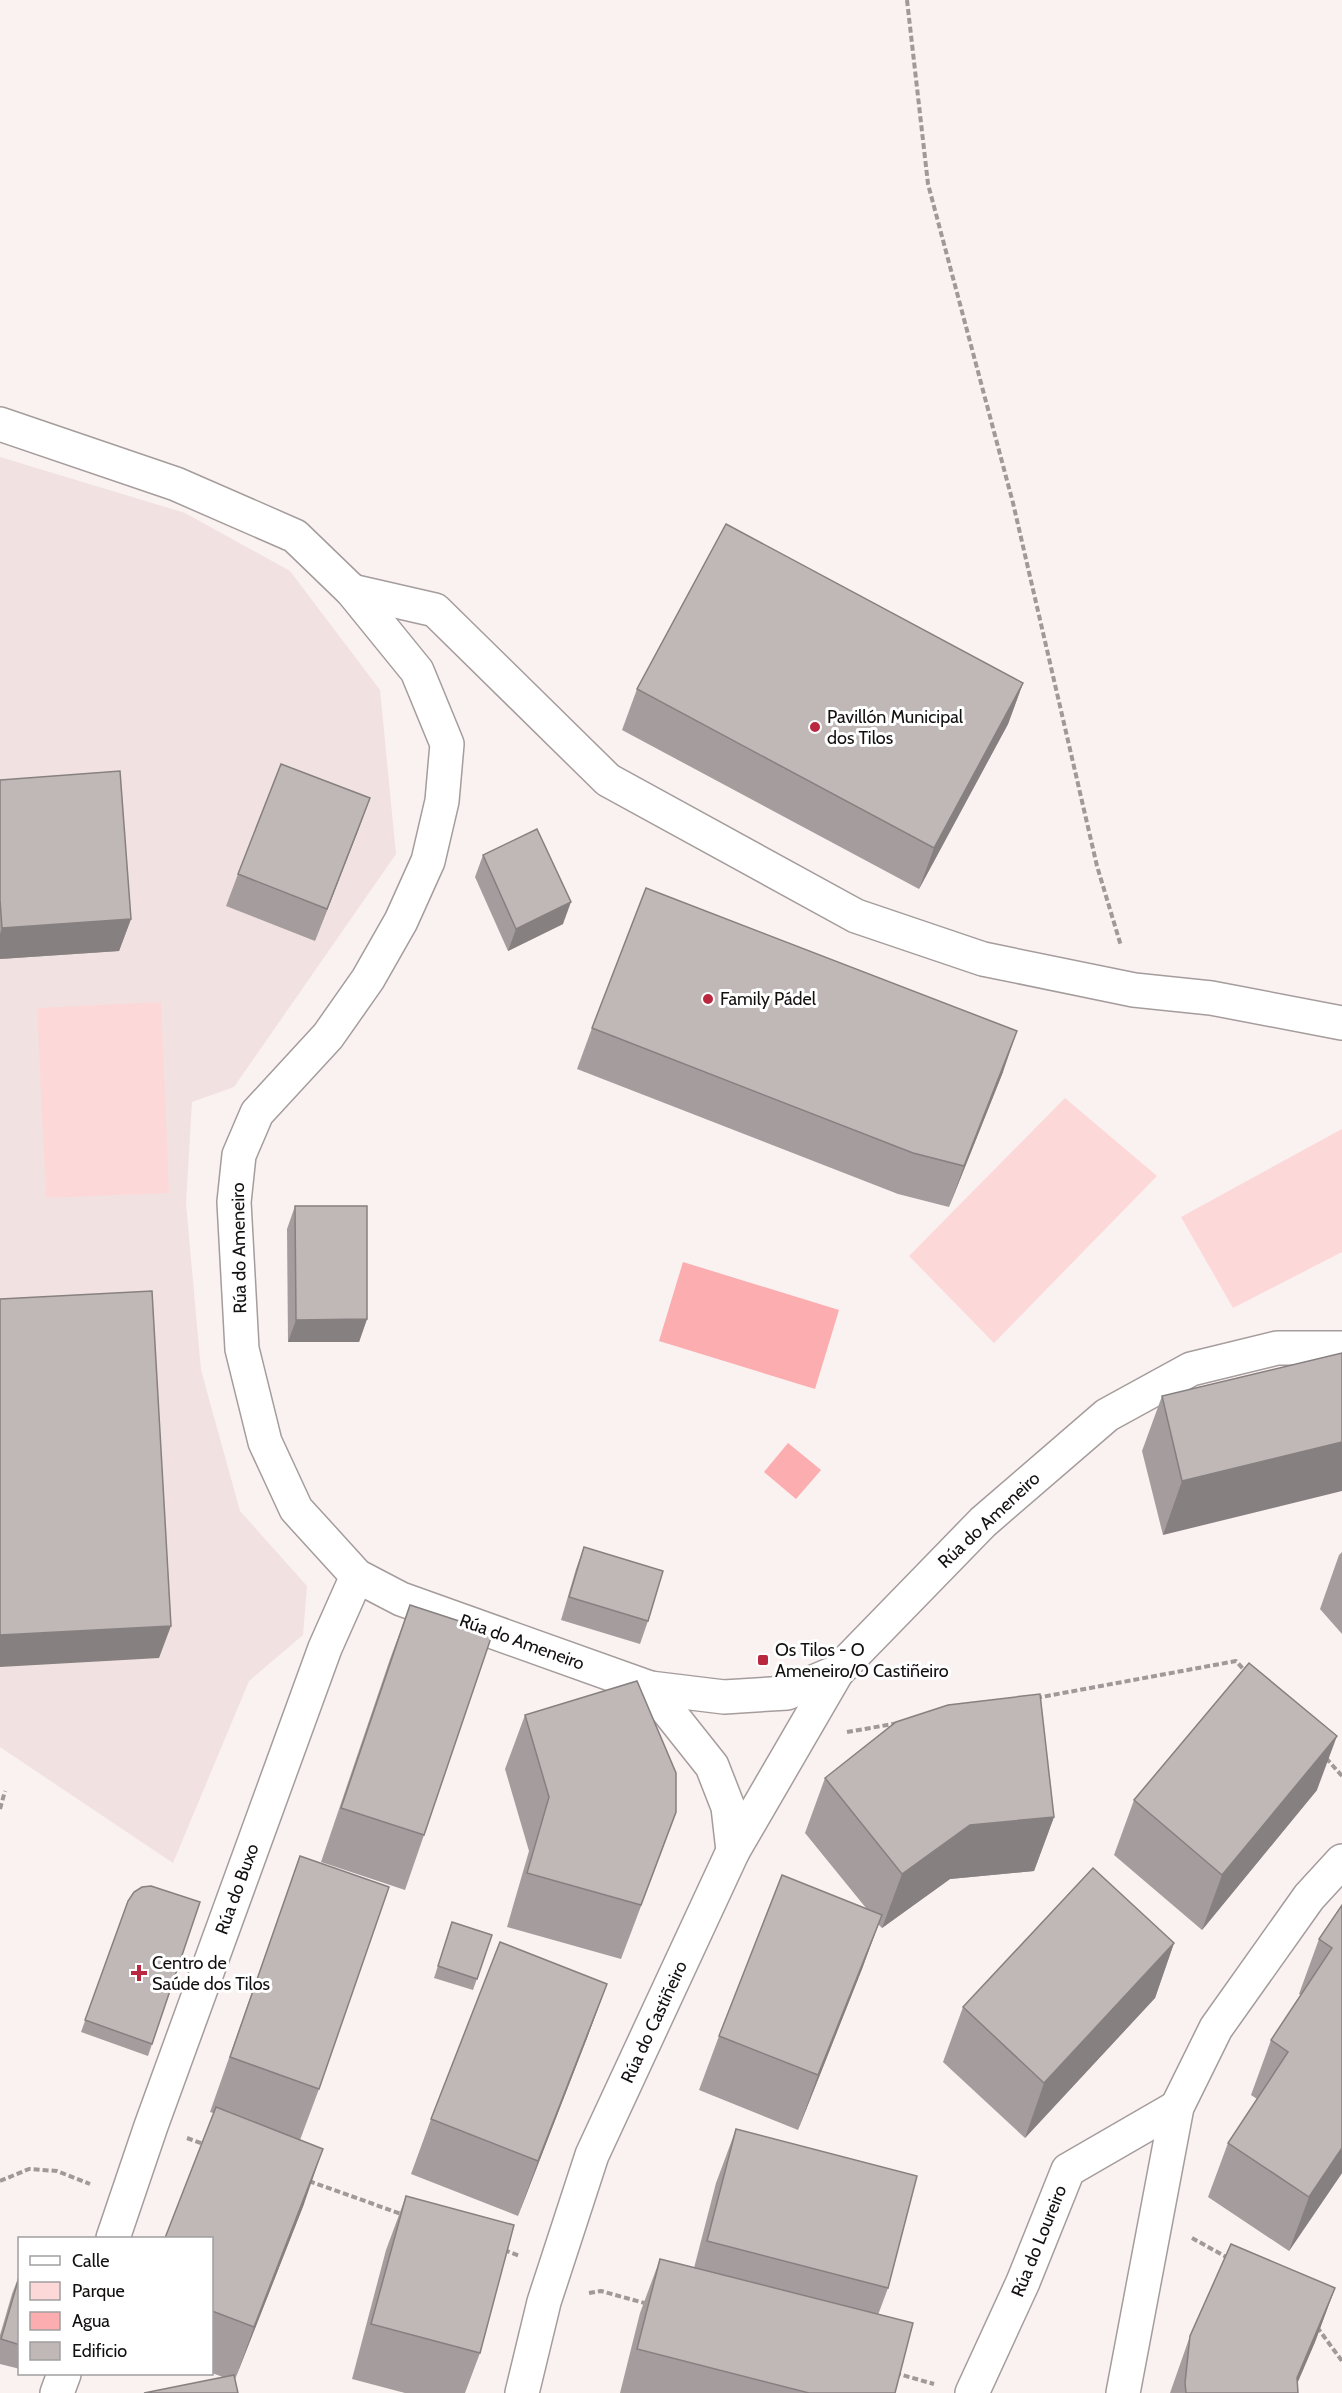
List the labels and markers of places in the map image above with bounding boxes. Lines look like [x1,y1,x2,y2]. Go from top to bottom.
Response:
place label: Pavillón Municipal dos Tilos [827,706,964,749]
marker: Pavillón Municipal dos Tilos [808,720,822,734]
place label: Family Pádel [720,988,817,1010]
marker: Family Pádel [701,992,715,1006]
place label: Os Tilos - O Ameneiro/O Castiñeiro [775,1639,949,1682]
marker: Os Tilos - O Ameneiro/O Castiñeiro [756,1653,770,1667]
place label: Centro de Saúde dos Tilos [152,1952,270,1995]
marker: Centro de Saúde dos Tilos [130,1964,148,1982]

